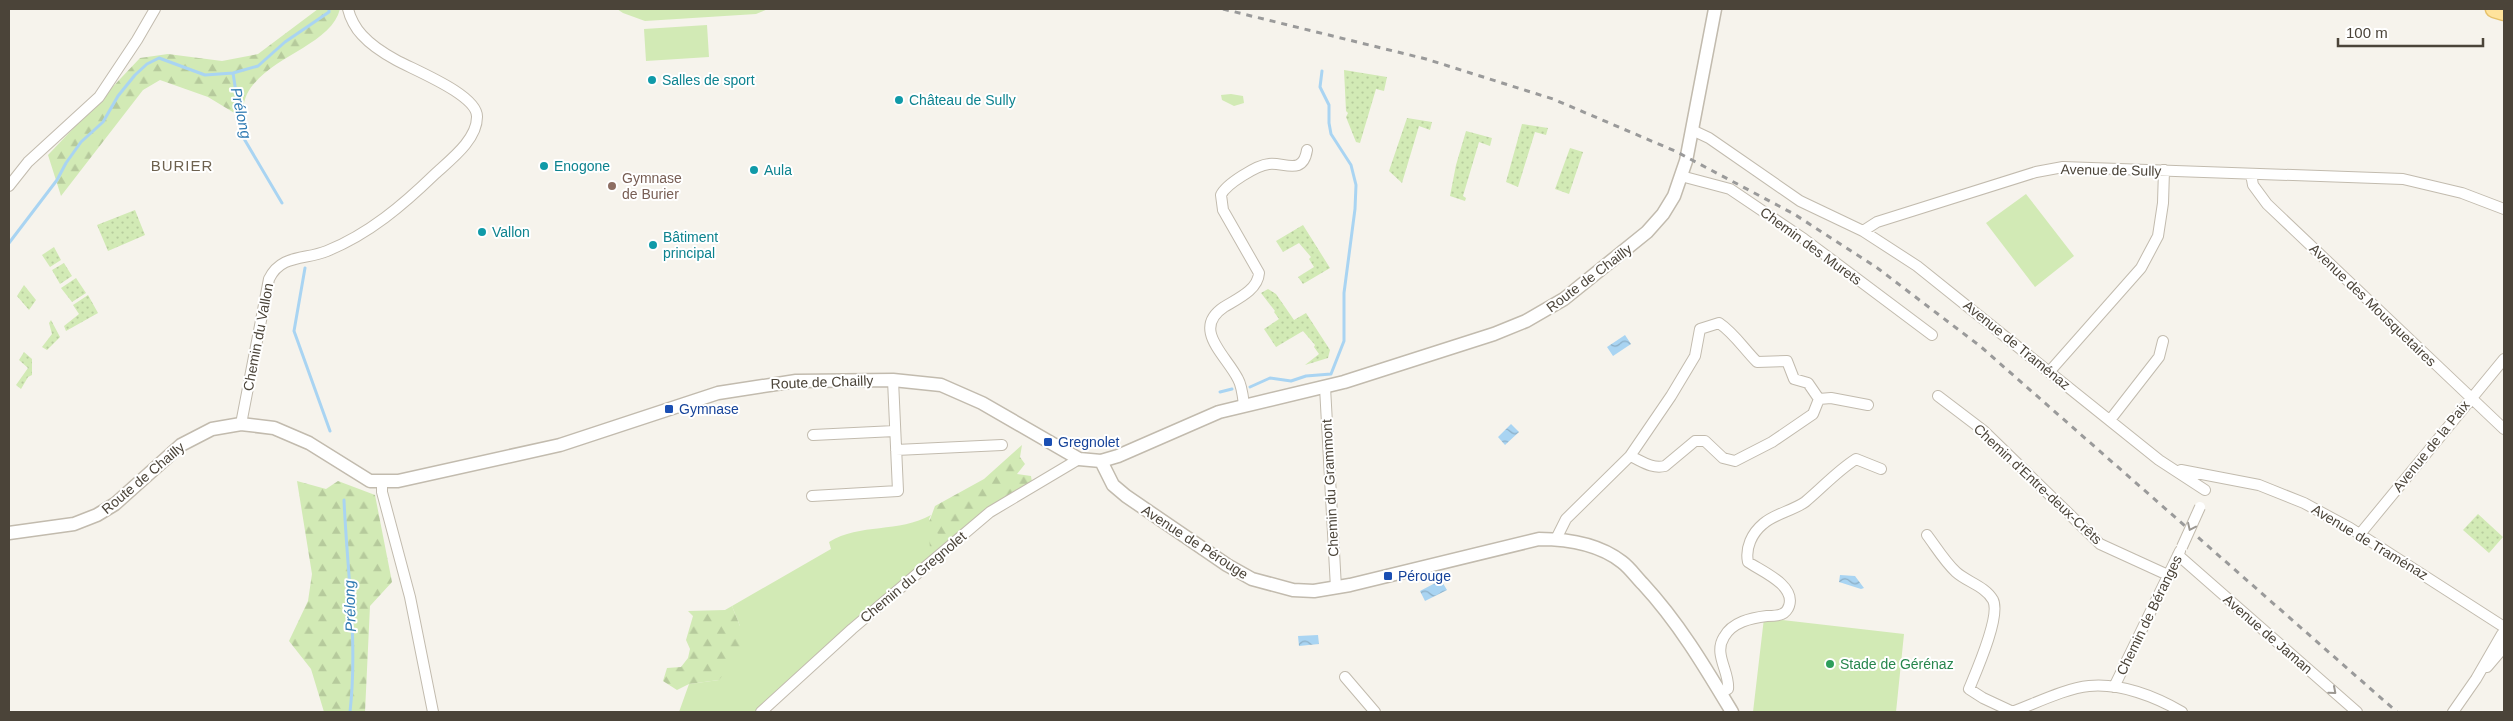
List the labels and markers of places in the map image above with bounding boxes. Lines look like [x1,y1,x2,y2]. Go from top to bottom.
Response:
place label: Salles de sport [662,72,755,88]
marker: Salles de sport [646,74,658,86]
place label: Château de Sully [909,92,1016,108]
marker: Château de Sully [893,94,905,106]
place label: Enogone [554,158,610,174]
marker: Enogone [538,160,550,172]
place label: Aula [764,162,792,178]
marker: Aula [748,164,760,176]
place label: Gymnase de Burier [622,170,682,202]
marker: Gymnase de Burier [606,180,618,192]
place label: Vallon [492,224,530,240]
marker: Vallon [476,226,488,238]
place label: Bâtiment principal [663,229,718,261]
marker: Bâtiment principal [647,239,659,251]
place label: Gymnase [679,401,739,417]
marker: Gymnase [663,403,675,415]
place label: Gregnolet [1058,434,1120,450]
marker: Gregnolet [1042,436,1054,448]
place label: Pérouge [1398,568,1451,584]
marker: Pérouge [1382,570,1394,582]
place label: Stade de Gérénaz [1840,656,1954,672]
marker: Stade de Gérénaz [1824,658,1836,670]

